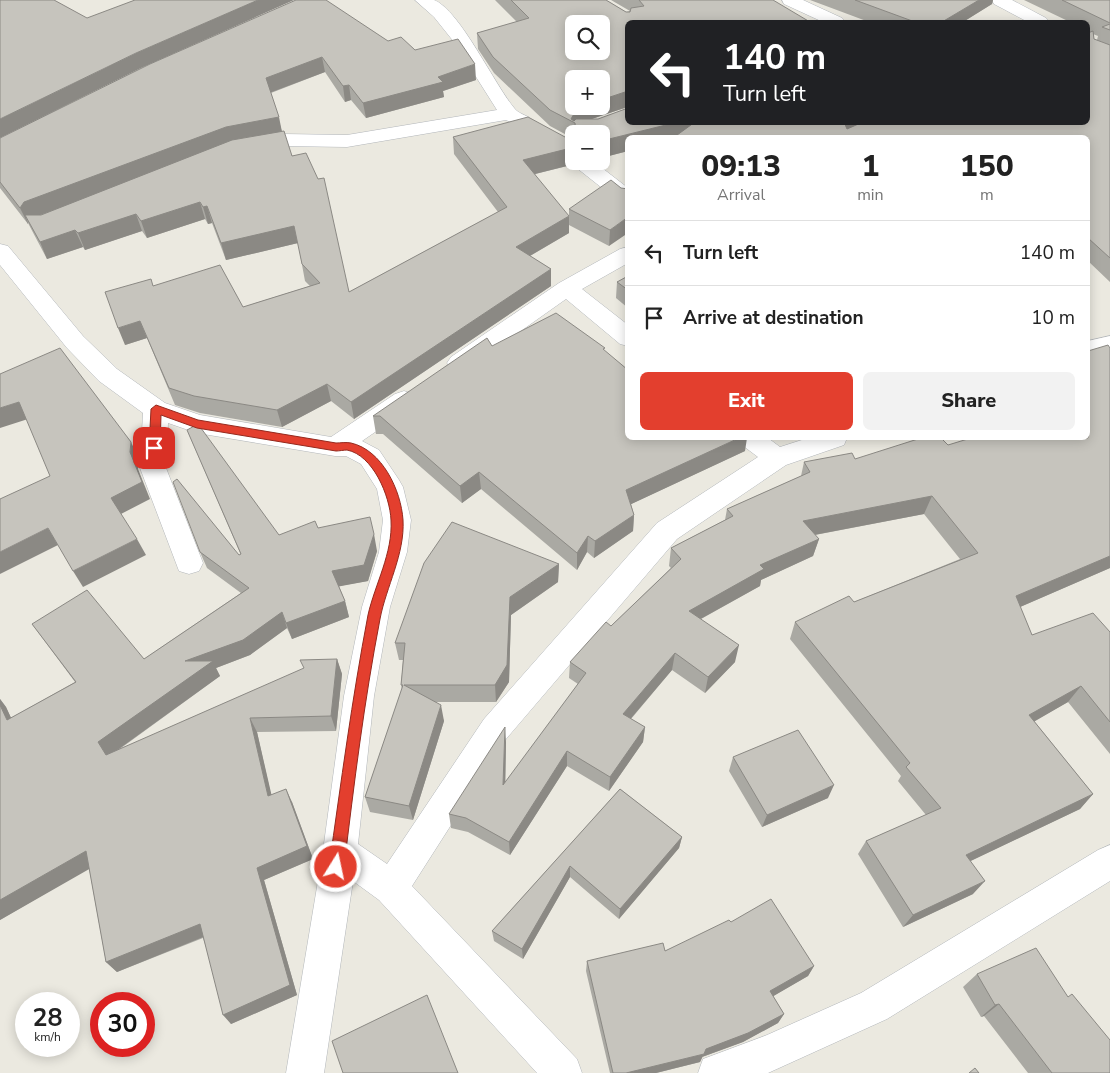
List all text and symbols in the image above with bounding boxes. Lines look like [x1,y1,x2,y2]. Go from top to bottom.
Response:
map controls [565,15,610,170]
button: search [565,15,610,60]
text: 140 m [723,34,826,81]
icon: left [640,40,705,105]
button: + [565,70,610,115]
text: Turn left [723,79,806,109]
button: − [565,125,610,170]
text: 09:13 [701,146,781,187]
text: 1 [861,146,879,187]
text: 150 [960,146,1014,187]
text: Arrival [717,184,765,206]
text: min [857,184,884,206]
text: m [980,184,994,206]
icon: left [640,239,668,267]
text: Turn left [683,240,758,266]
text: 140 m [1020,240,1075,266]
icon: arrive [640,304,668,332]
text: Arrive at destination [683,305,864,331]
text: 10 m [1031,305,1075,331]
button: Exit [640,372,853,430]
button: Share [863,372,1075,430]
pin [133,427,175,469]
icon: arrive [140,434,168,462]
position arrow [309,840,361,892]
speed limit sign: 30 [90,992,155,1057]
text: 28 [32,1001,63,1035]
text: km/h [34,1029,61,1045]

